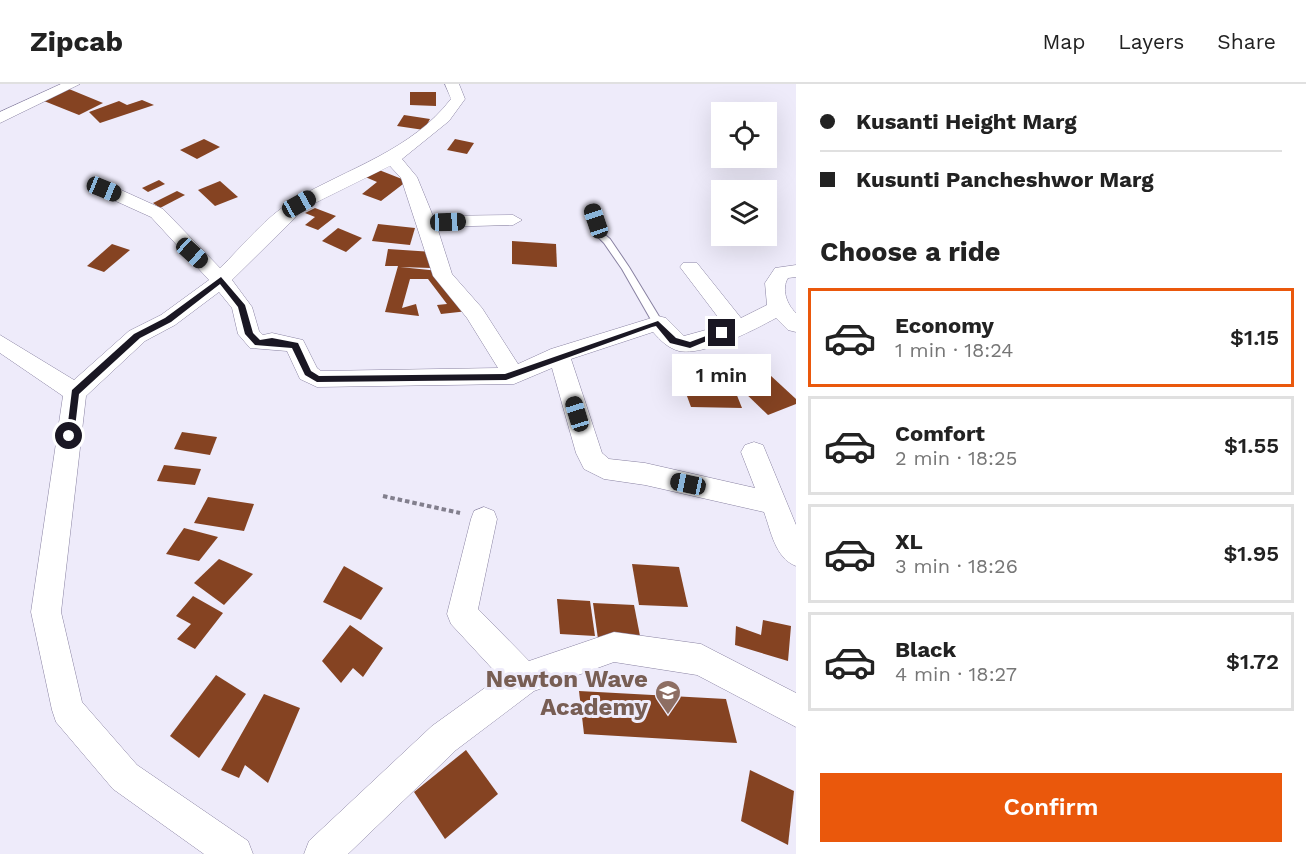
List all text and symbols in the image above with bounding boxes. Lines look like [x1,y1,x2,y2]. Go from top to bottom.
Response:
text: Zipcab [30,25,123,58]
text: Map [1042,29,1085,54]
text: Layers [1118,29,1184,54]
text: Share [1217,29,1276,54]
map controls [711,102,777,246]
button: locate [711,102,777,168]
text: Kusanti Height Marg [856,109,1076,134]
text: Kusunti Pancheshwor Marg [856,167,1153,192]
car [84,174,124,204]
button: layers [711,180,777,246]
car [279,187,319,221]
car [582,201,610,241]
car [430,212,466,232]
car [173,234,211,272]
text: Choose a ride [820,236,1000,268]
icon: car [823,311,877,365]
text: Economy [895,313,994,338]
route end [708,319,735,346]
text: $1.15 [1230,325,1279,350]
text: 1 min · 18:24 [895,338,1013,362]
callout: 1 min [672,354,771,396]
text: 1 min [696,363,747,387]
car [563,394,591,434]
icon: car [823,419,877,473]
text: Comfort [895,421,985,446]
route start [55,422,82,449]
text: $1.55 [1224,433,1279,458]
text: 2 min · 18:25 [895,446,1017,470]
car [669,471,707,497]
icon: car [823,527,877,581]
text: XL [895,529,923,554]
text: $1.95 [1223,541,1279,566]
text: 3 min · 18:26 [895,554,1018,578]
icon: car [823,635,877,689]
text: Black [895,637,956,662]
text: $1.72 [1226,649,1279,674]
text: 4 min · 18:27 [895,662,1017,686]
place label: Newton Wave Academy [485,665,648,721]
school or university icon: Newton Wave Academy [653,678,683,716]
button: Confirm [820,773,1282,842]

